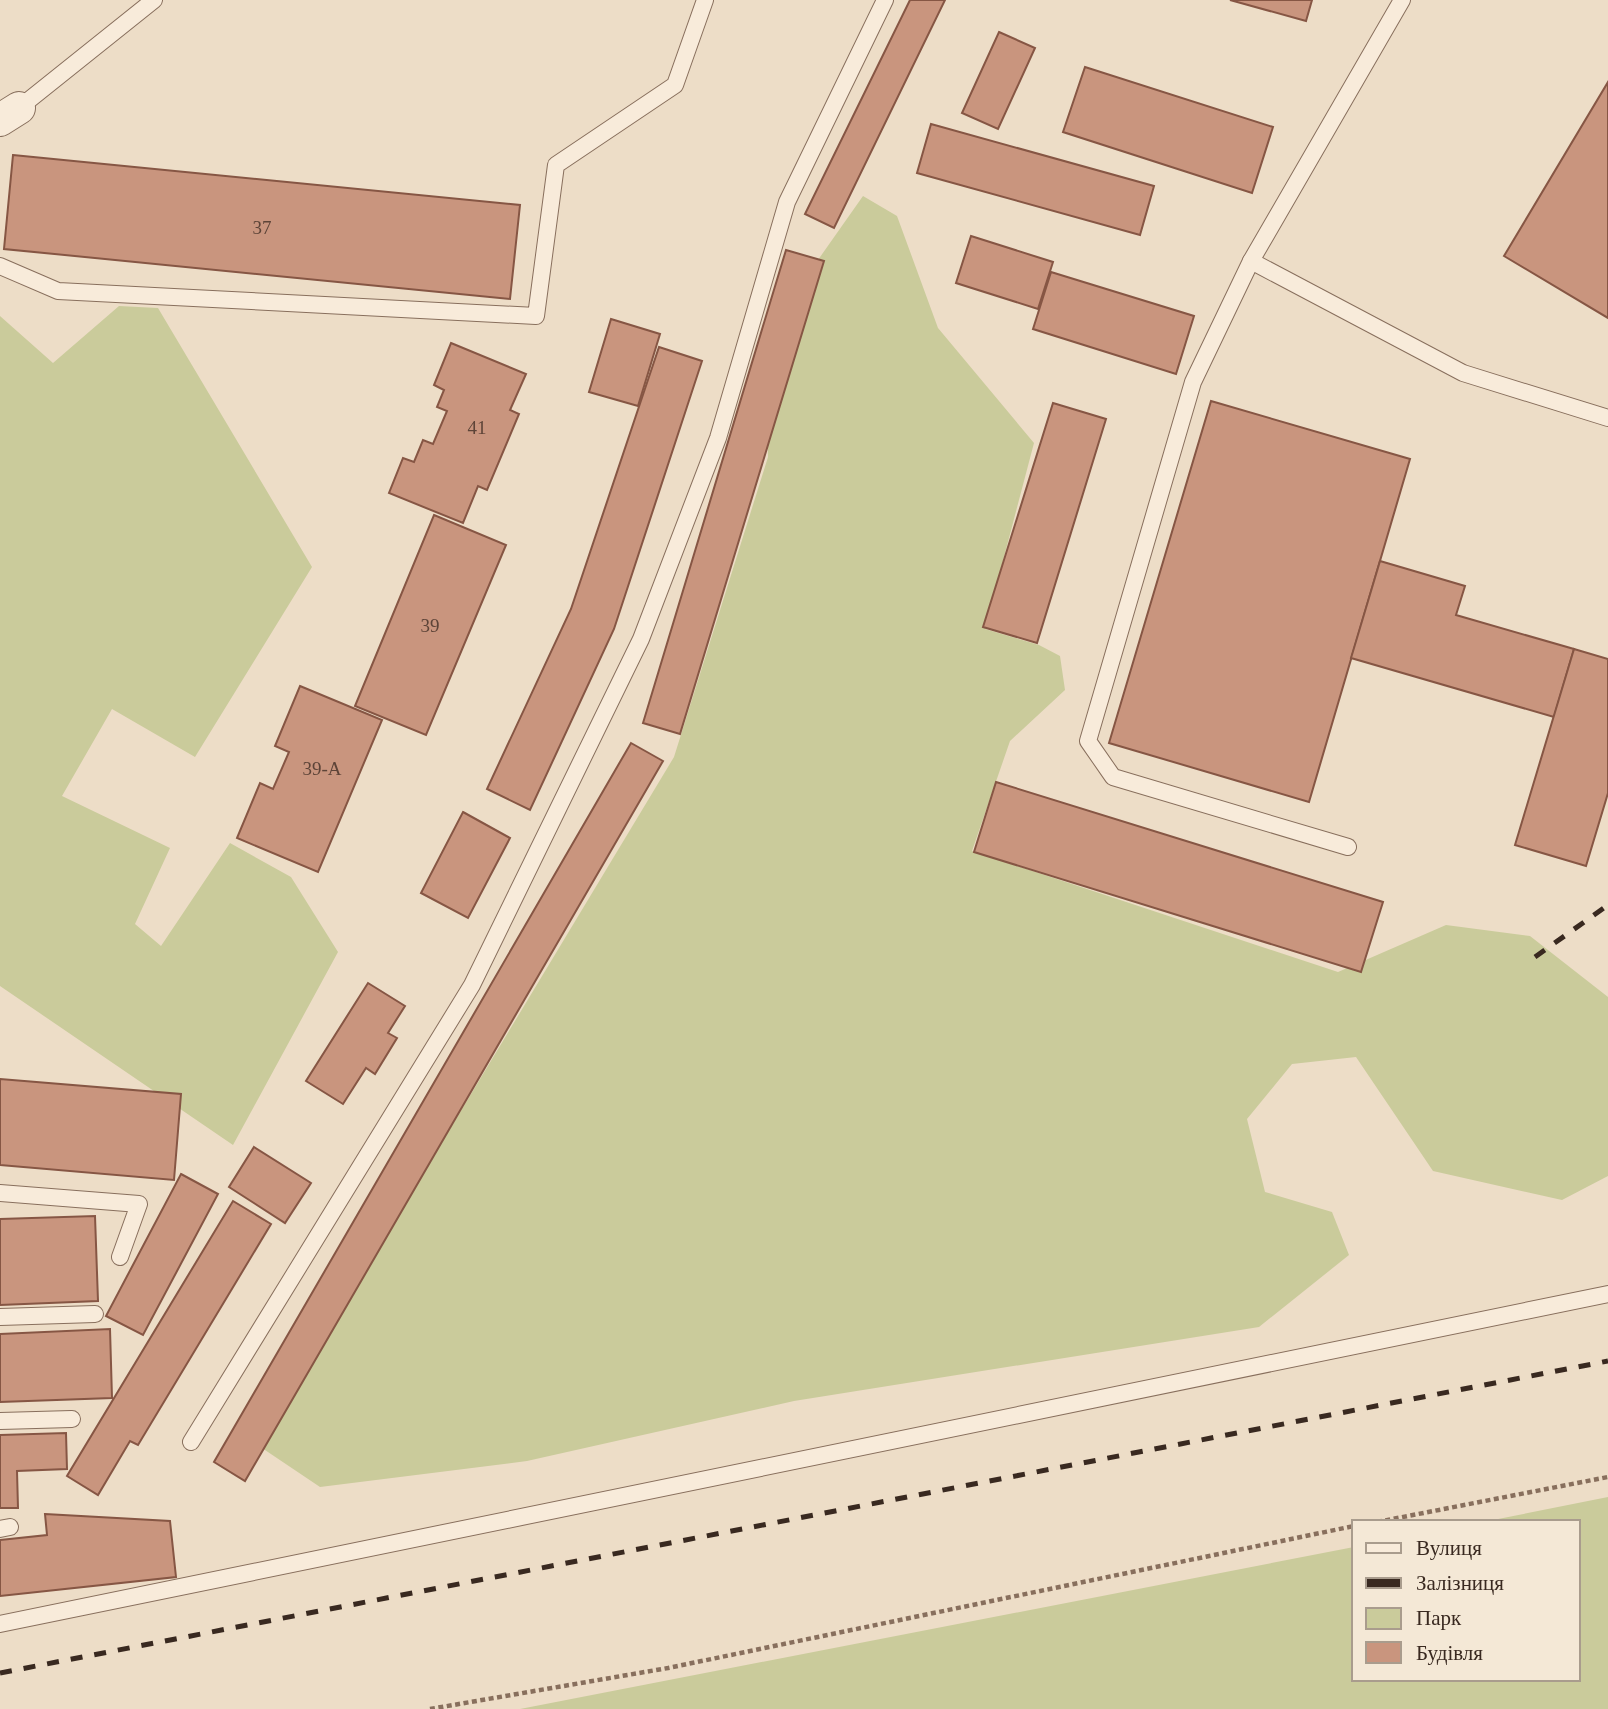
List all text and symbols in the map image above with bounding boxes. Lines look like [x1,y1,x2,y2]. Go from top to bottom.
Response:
house number: 37 [253,217,272,238]
house number: 41 [468,417,487,438]
house number: 39 [421,615,440,636]
house number: 39-А [302,758,342,779]
legend [1352,1520,1580,1681]
text: Вулиця [1416,1536,1482,1560]
text: Залізниця [1416,1571,1504,1595]
text: Парк [1416,1606,1462,1630]
text: Будівля [1416,1641,1483,1665]

